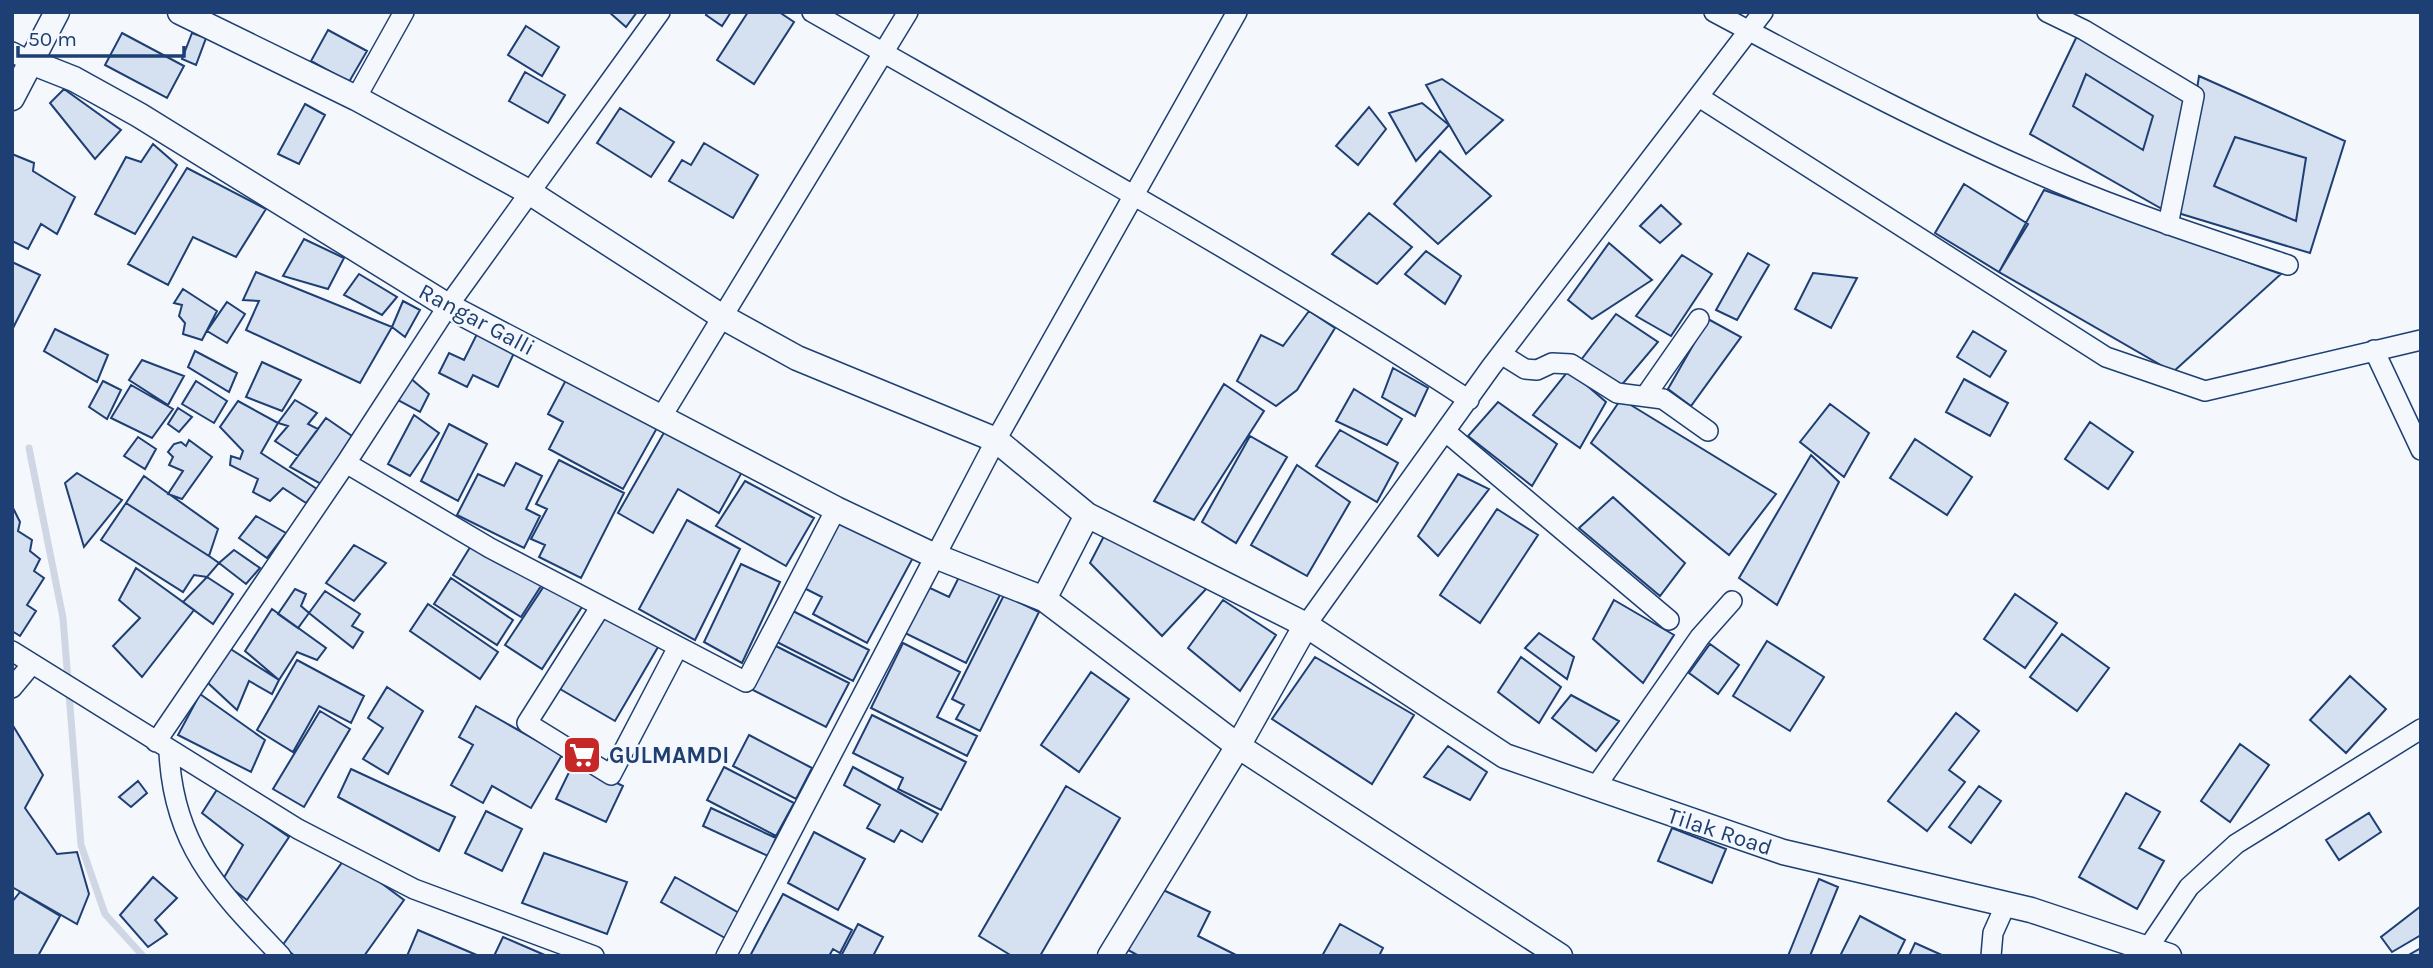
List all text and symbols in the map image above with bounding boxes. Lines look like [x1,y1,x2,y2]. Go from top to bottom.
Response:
scale bar [18,14,184,58]
text: 50 m [28,27,77,51]
street label: Rangar Galli [414,278,539,361]
supermarket icon: GULMAMDI [561,734,603,776]
place label: GULMAMDI [609,742,729,769]
street label: Tilak Road [1664,802,1776,861]

